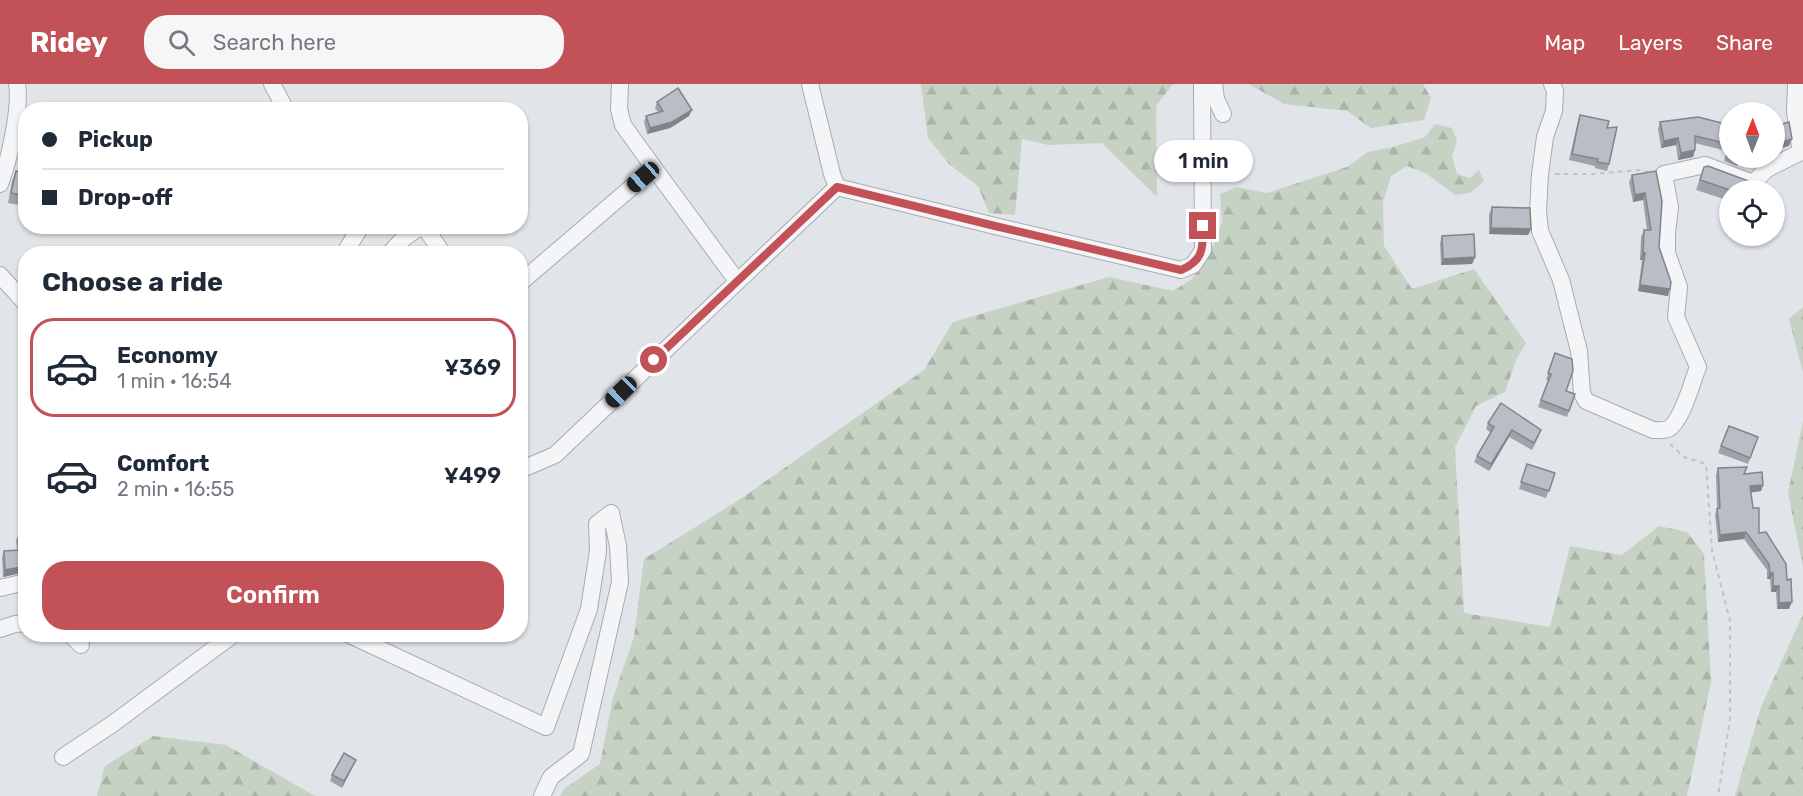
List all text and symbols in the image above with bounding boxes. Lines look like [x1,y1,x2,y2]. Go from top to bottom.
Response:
search box [144,15,564,69]
text: Ridey [30,26,108,59]
icon: search [165,26,198,59]
text: Search here [213,29,336,56]
text: Map [1544,30,1585,55]
text: Layers [1618,30,1683,55]
text: Share [1716,30,1773,55]
north arrow [1719,102,1785,168]
map controls [1719,102,1785,246]
text: Pickup [78,126,153,153]
callout: 1 min [1154,139,1252,181]
text: 1 min [1178,149,1229,173]
car [624,158,662,196]
button: locate [1719,180,1785,246]
text: Drop-off [78,184,173,211]
route end [1189,212,1216,239]
text: Choose a ride [42,266,223,298]
icon: car [45,341,99,395]
text: Economy [117,342,218,369]
route start [640,346,667,373]
text: ¥369 [444,354,501,381]
text: 1 min · 16:54 [117,369,232,393]
car [602,373,640,411]
icon: car [45,449,99,503]
text: Comfort [117,450,209,477]
text: ¥499 [444,462,501,489]
text: 2 min · 16:55 [117,477,234,501]
button: Confirm [42,561,504,630]

